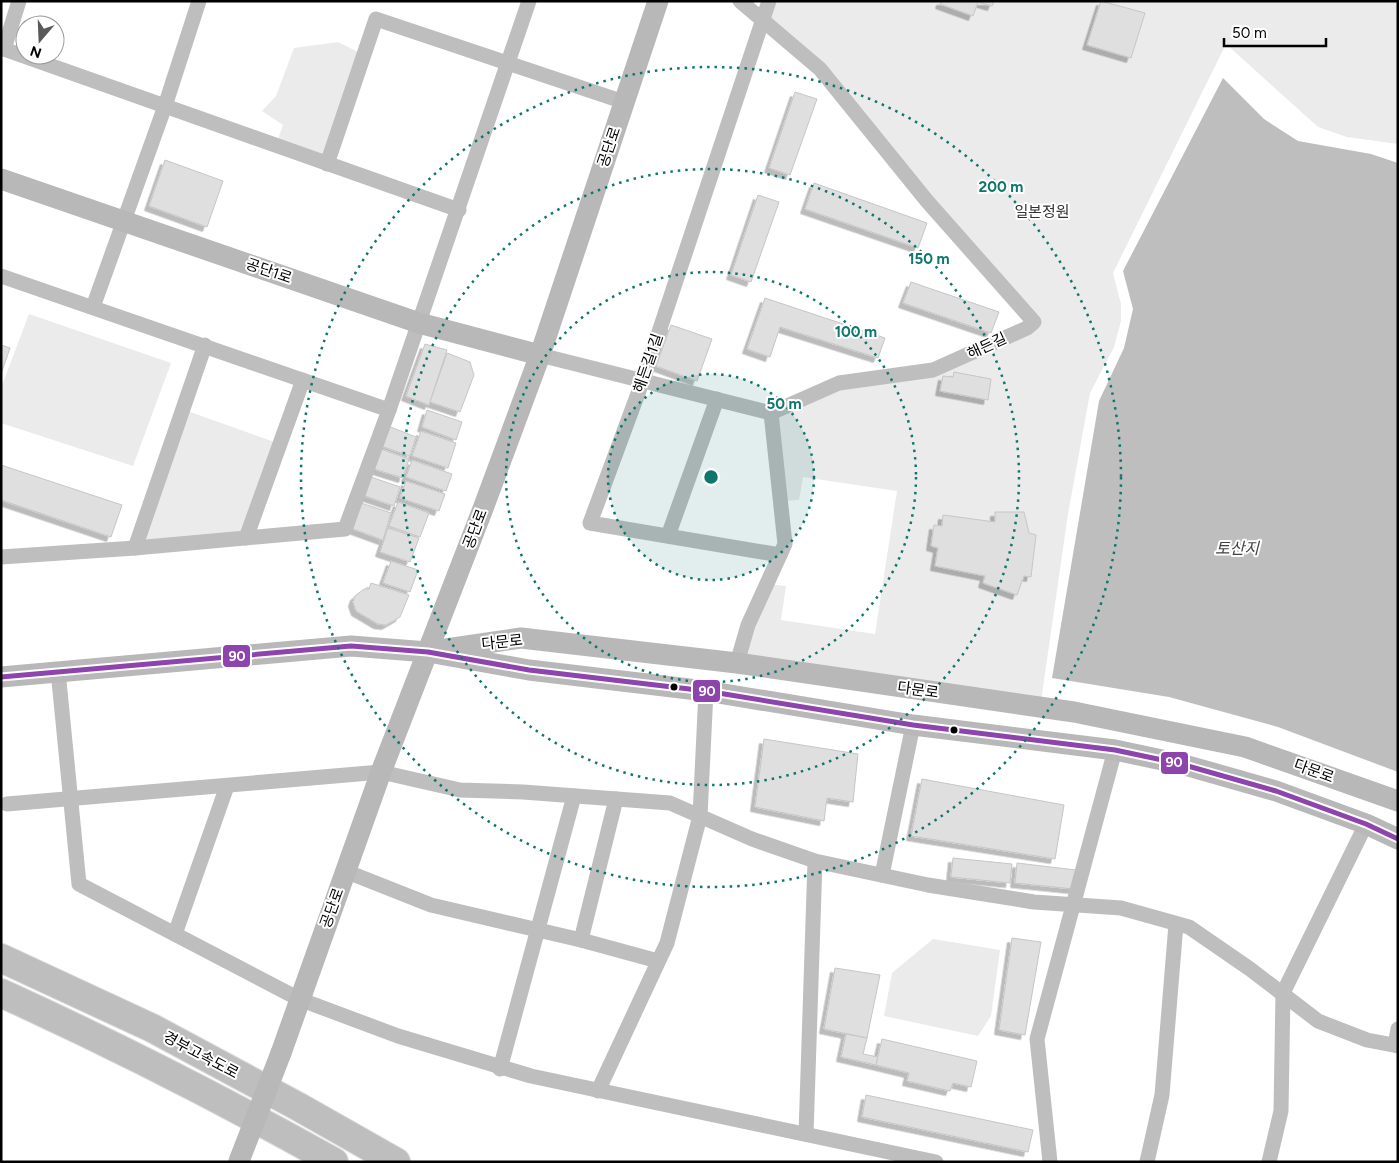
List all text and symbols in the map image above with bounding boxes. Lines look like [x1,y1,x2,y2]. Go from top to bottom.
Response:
north arrow [15,15,65,65]
scale bar [1224,15,1326,47]
text: 50 m [1232,24,1267,42]
text: N [28,42,44,62]
street label: 공단로 [594,124,624,170]
text: 200 m [979,178,1023,196]
park label: 일본정원 [1014,203,1070,221]
text: 150 m [908,250,950,268]
street label: 공단1로 [244,255,294,287]
text: 100 m [835,323,877,341]
street label: 해든길 [964,329,1010,363]
street label: 해든길1길 [629,331,667,395]
text: 50 m [766,395,802,413]
centre of rings [702,468,720,486]
street label: 공단로 [459,506,491,552]
water label: 토산지 [1215,539,1260,558]
street label: 다문로 [480,631,524,653]
line badge: 90 [222,644,251,668]
text: 90 [228,648,246,665]
street label: 다문로 [896,678,940,702]
line badge: 90 [692,679,721,703]
unlabelled marker [669,682,679,692]
text: 90 [698,683,716,700]
unlabelled marker [949,725,959,735]
line badge: 90 [1160,751,1189,775]
text: 90 [1165,754,1183,771]
street label: 다문로 [1291,755,1337,787]
street label: 공단로 [316,885,348,931]
street label: 경부고속도로 [160,1028,242,1082]

